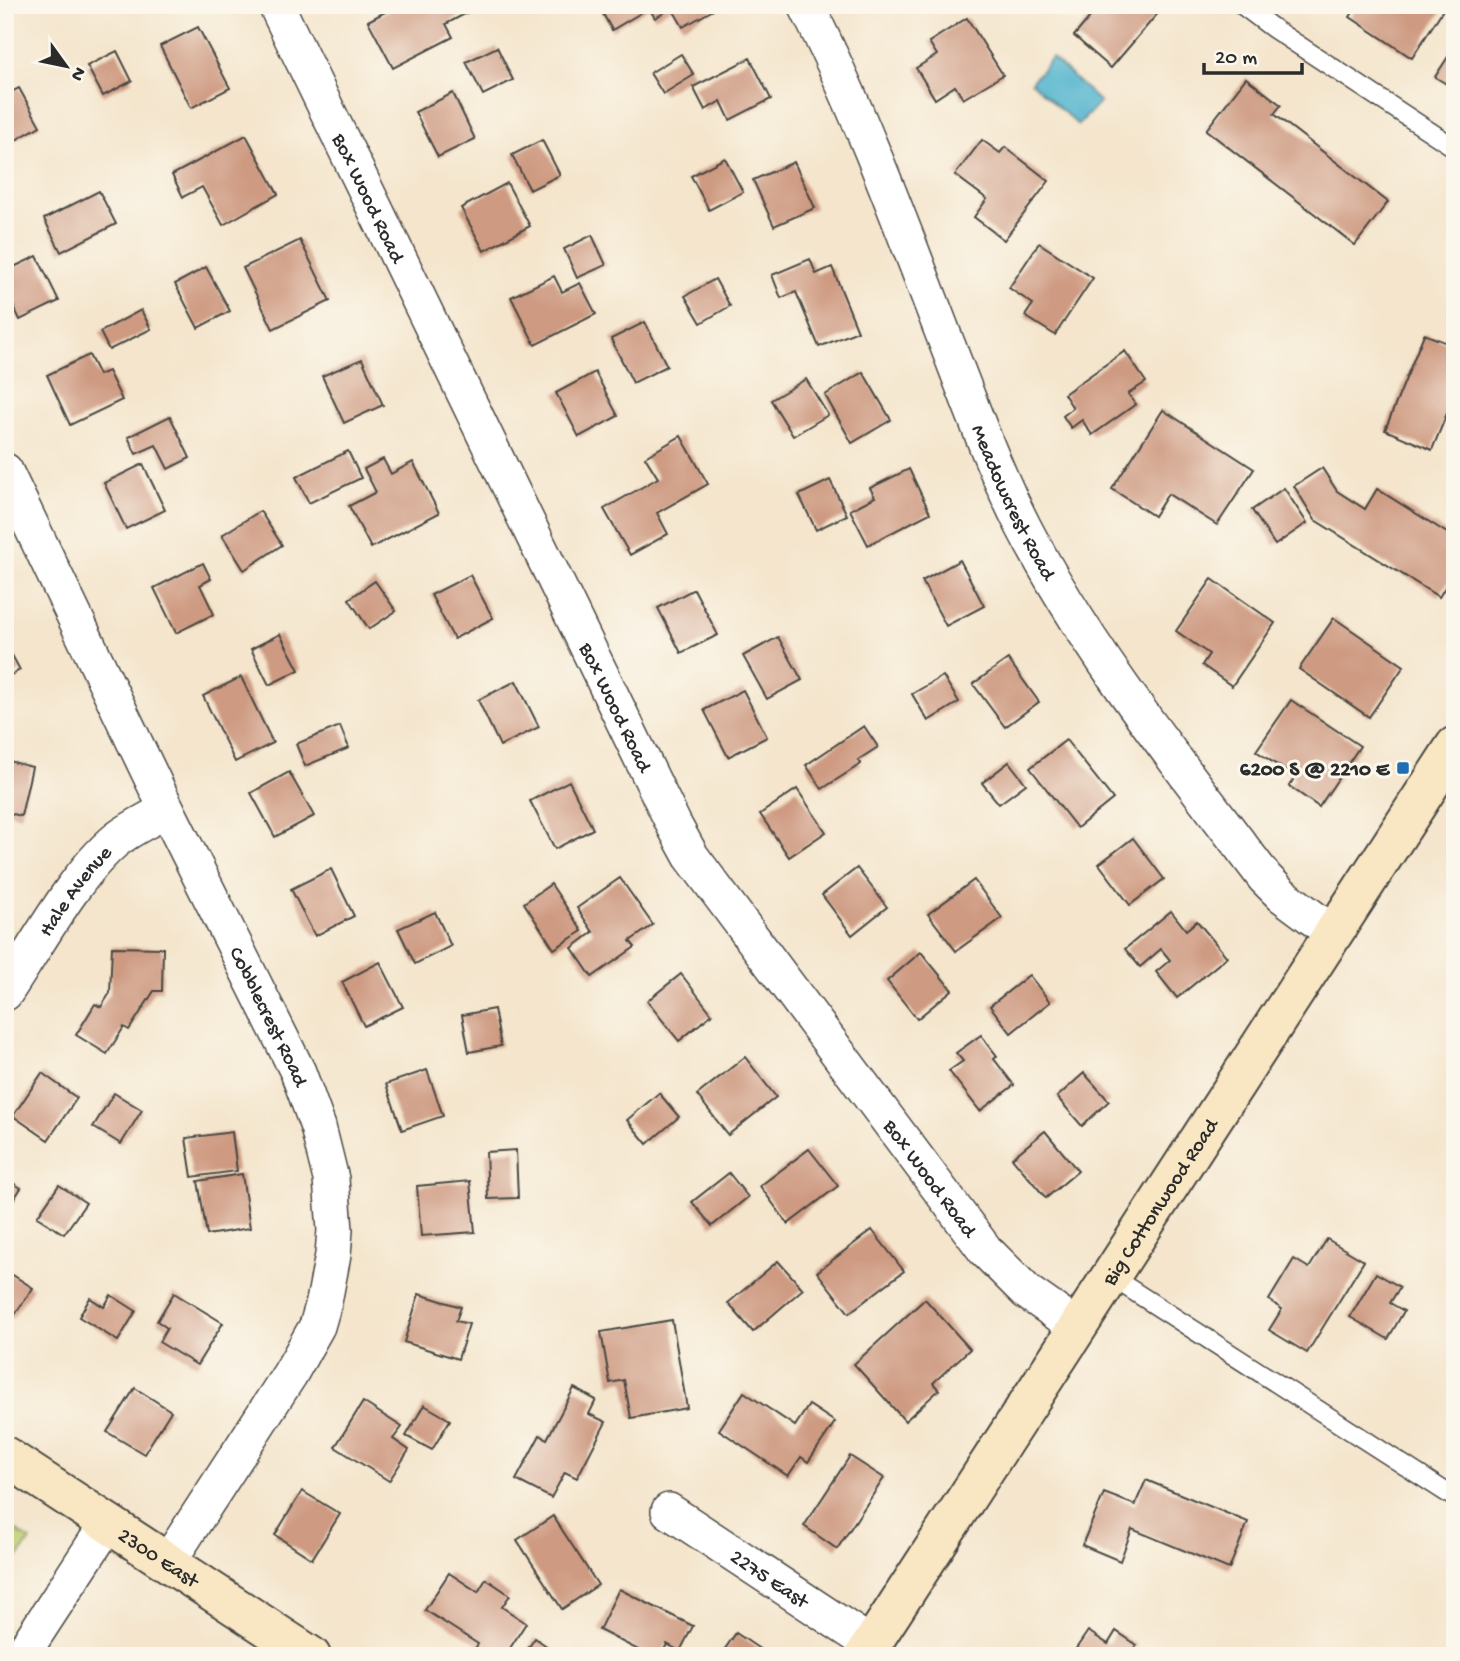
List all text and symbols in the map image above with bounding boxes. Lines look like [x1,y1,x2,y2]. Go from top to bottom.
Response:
north arrow [32,32,102,102]
scale bar [1204,32,1302,76]
text: 20 m [1215,47,1257,72]
text: N [64,62,90,85]
street label: Box Wood Road [324,129,409,269]
street label: Meadowcrest Road [964,422,1060,587]
street label: Box Wood Road [571,639,656,778]
place label: 6200 S @ 2210 E [1240,759,1391,784]
marker: 6200 S @ 2210 E [1395,760,1411,776]
street label: Hale Avenue [35,841,119,942]
street label: Cobblecrest Road [222,944,312,1092]
street label: Big Cottonwood Road [1098,1114,1226,1292]
street label: Box Wood Road [875,1115,981,1245]
street label: 2300 East [112,1524,204,1596]
street label: 2275 East [724,1546,814,1617]

